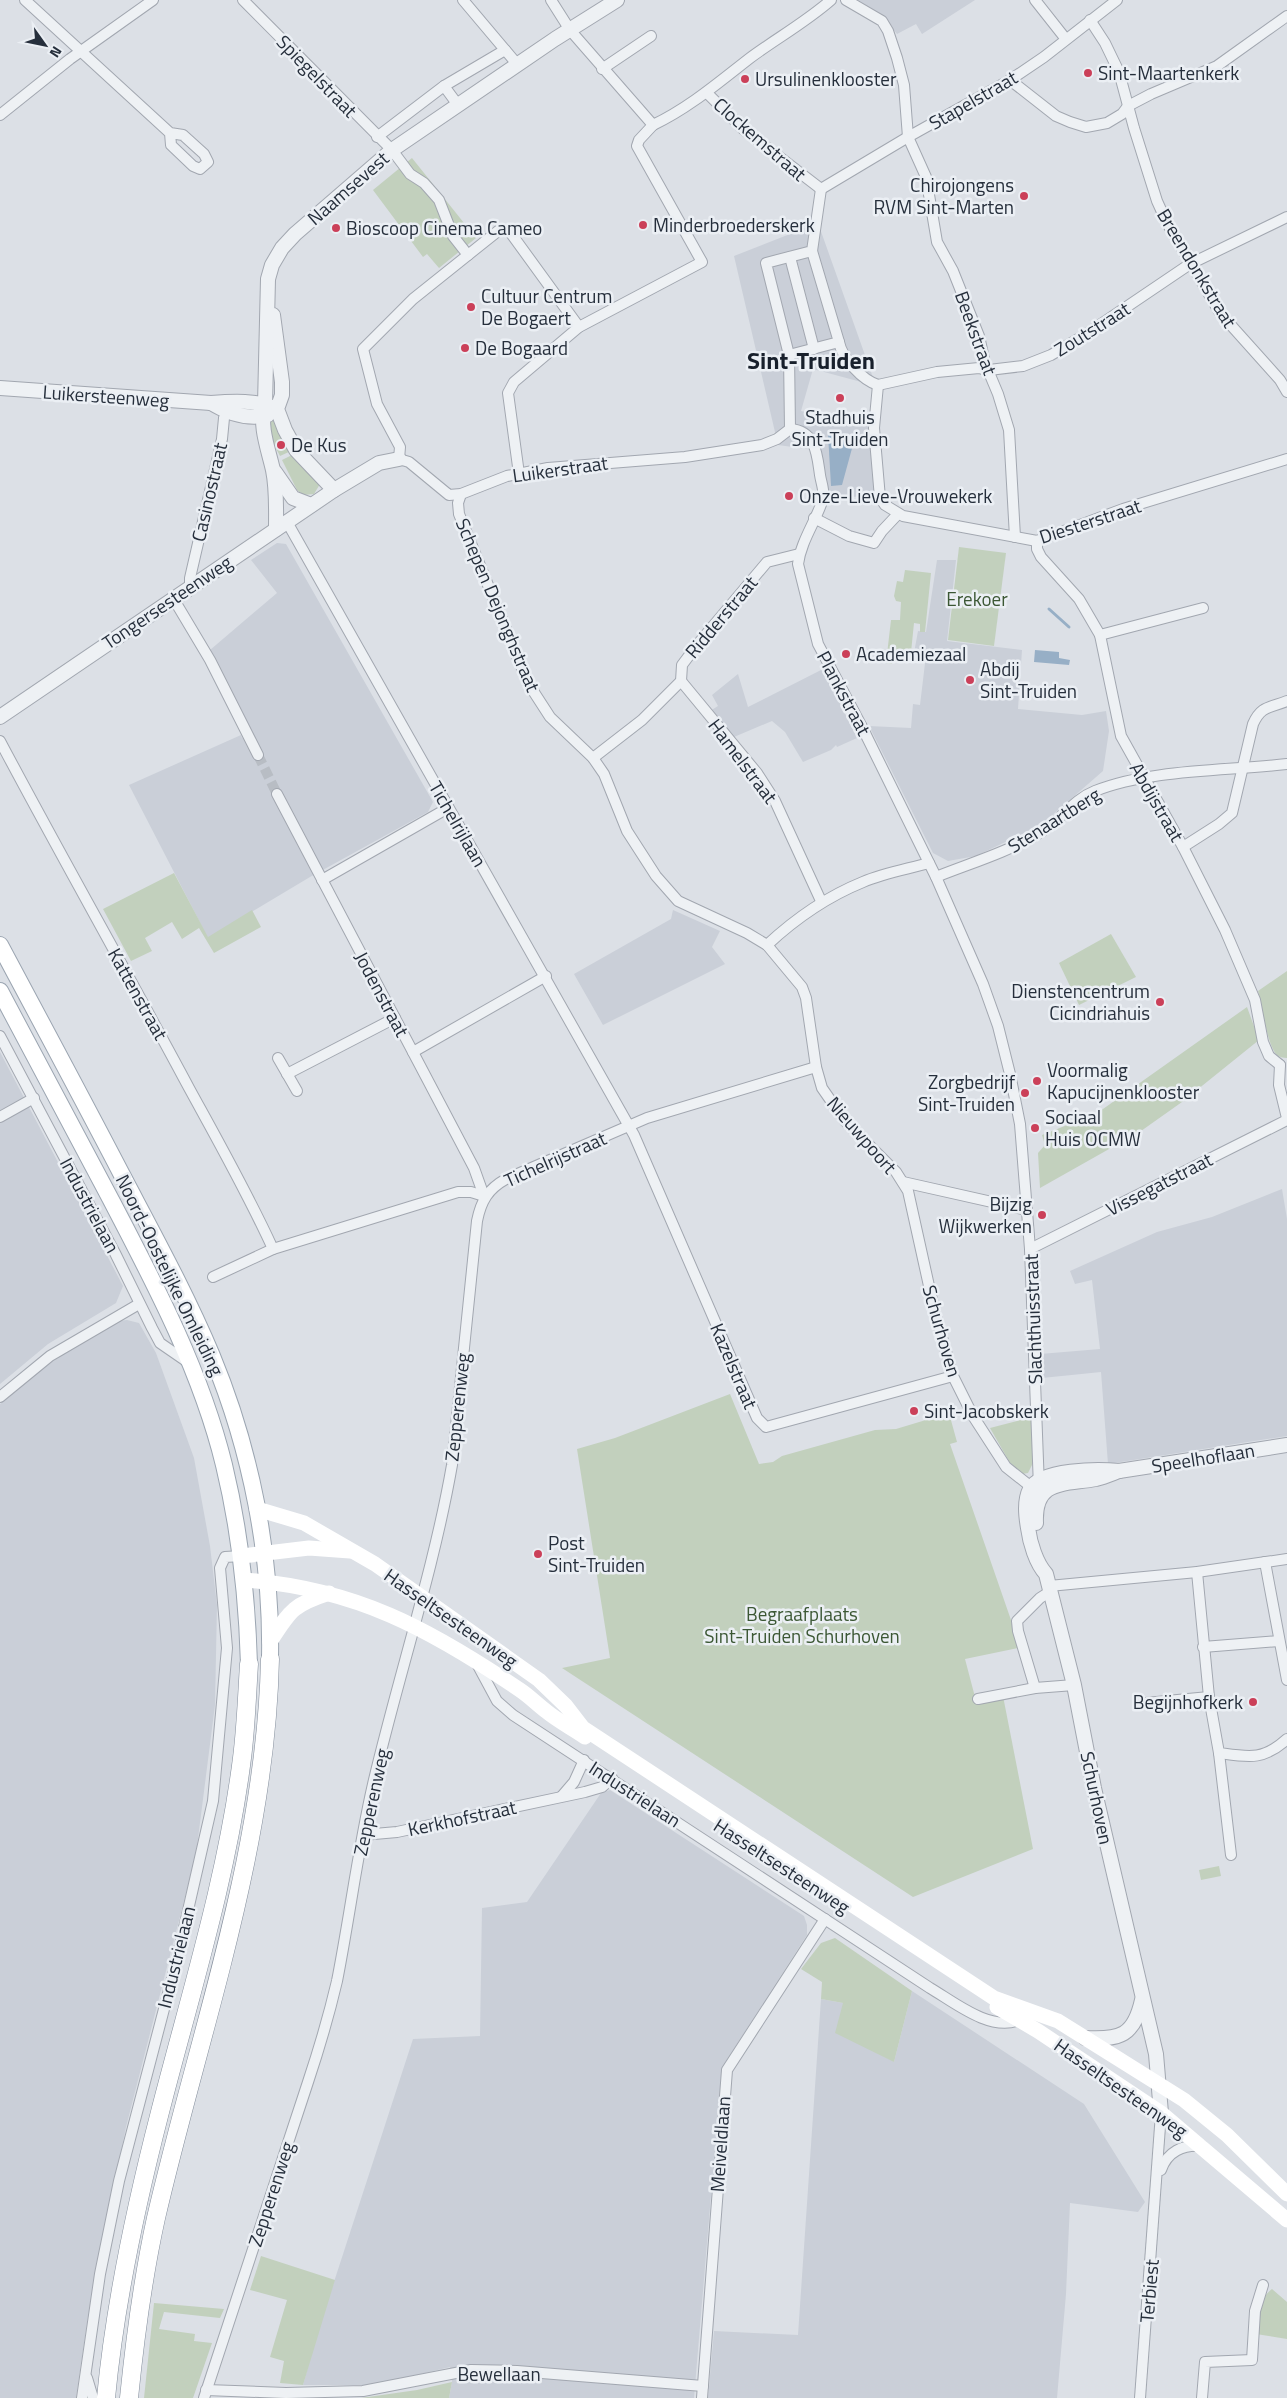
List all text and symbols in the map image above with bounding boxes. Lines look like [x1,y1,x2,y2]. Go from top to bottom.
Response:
north arrow [20,20,70,70]
street label: Spiegelstraat [270,28,365,124]
text: N [45,43,68,62]
place label: Sint-Maartenkerk [1098,58,1239,87]
street label: Stapelstraat [923,62,1023,137]
place label: Ursulinenklooster [755,64,897,93]
marker: Sint-Maartenkerk [1082,67,1094,79]
marker: Ursulinenklooster [739,73,751,85]
street label: Clockemstraat [707,90,814,188]
street label: Naamsevest [300,144,395,231]
place label: Chirojongens RVM Sint-Marten [874,170,1014,221]
marker: Chirojongens RVM Sint-Marten [1018,190,1030,202]
street label: Breendonkstraat [1150,203,1245,333]
place label: Minderbroederskerk [653,210,815,239]
place label: Bioscoop Cinema Cameo [346,213,542,242]
marker: Minderbroederskerk [637,219,649,231]
marker: Bioscoop Cinema Cameo [330,222,342,234]
place label: Cultuur Centrum De Bogaert [481,281,612,332]
street label: Beekstraat [948,287,1005,379]
street label: Zoutstraat [1048,294,1136,363]
marker: Cultuur Centrum De Bogaert [465,301,477,313]
place label: De Bogaard [475,333,568,362]
marker: De Bogaard [459,342,471,354]
district label: Sint-Truiden [747,342,875,378]
street label: Luikersteenweg [42,377,171,414]
marker: Stadhuis Sint-Truiden [834,392,846,404]
place label: Stadhuis Sint-Truiden [792,402,888,453]
place label: De Kus [291,430,347,459]
street label: Casinostraat [183,439,234,544]
marker: De Kus [275,439,287,451]
street label: Luikerstraat [510,447,610,490]
place label: Onze-Lieve-Vrouwekerk [799,481,992,510]
marker: Onze-Lieve-Vrouwekerk [783,490,795,502]
street label: Diesterstraat [1035,490,1145,551]
street label: Schepen Dejonghstraat [449,513,548,697]
street label: Tongersesteenweg [96,547,238,656]
street label: Ridderstraat [677,569,764,664]
park label: Erekoer [946,584,1008,613]
place label: Academiezaal [856,639,966,668]
street label: Plankstraat [810,645,879,741]
marker: Academiezaal [840,648,852,660]
place label: Abdij Sint-Truiden [980,654,1077,705]
marker: Abdij Sint-Truiden [964,674,976,686]
street label: Hamelstraat [702,712,785,810]
street label: Abdijstraat [1123,757,1192,847]
street label: Tichelrijlaan [422,775,495,872]
street label: Stenaartberg [1002,779,1106,860]
street label: Kattenstraat [101,942,176,1045]
street label: Jodenstraat [348,946,417,1042]
place label: Dienstencentrum Cicindriahuis [1011,976,1150,1027]
marker: Dienstencentrum Cicindriahuis [1154,996,1166,1008]
place label: Voormalig Kapucijnenklooster [1047,1055,1200,1106]
place label: Zorgbedrijf Sint-Truiden [918,1067,1016,1118]
marker: Voormalig Kapucijnenklooster [1031,1075,1043,1087]
marker: Zorgbedrijf Sint-Truiden [1019,1087,1031,1099]
street label: Nieuwpoort [820,1089,905,1180]
place label: Sociaal Huis OCMW [1045,1102,1141,1153]
marker: Sociaal Huis OCMW [1029,1122,1041,1134]
street label: Tichelrijstraat [499,1123,611,1194]
street label: Vissegatstraat [1100,1144,1217,1223]
street label: Industrielaan [53,1152,128,1258]
street label: Noord-Oostelijke Omleiding [109,1169,232,1381]
place label: Bijzig Wijkwerken [939,1189,1032,1240]
marker: Bijzig Wijkwerken [1036,1209,1048,1221]
street label: Slachthuisstraat [1016,1253,1049,1385]
street label: Schurhoven [916,1282,969,1380]
street label: Kazelstraat [703,1318,766,1414]
street label: Zepperenweg [436,1351,477,1463]
place label: Sint-Jacobskerk [924,1396,1049,1425]
marker: Sint-Jacobskerk [908,1405,920,1417]
street label: Speelhoflaan [1149,1435,1257,1480]
place label: Post Sint-Truiden [548,1528,645,1579]
marker: Post Sint-Truiden [532,1548,544,1560]
street label: Hasseltsesteenweg [378,1560,524,1675]
park label: Begraafplaats Sint-Truiden Schurhoven [704,1599,900,1650]
place label: Begijnhofkerk [1133,1687,1243,1716]
marker: Begijnhofkerk [1247,1696,1259,1708]
street label: Zepperenweg [345,1745,396,1858]
street label: Schurhoven [1074,1749,1121,1847]
street label: Industrielaan [584,1753,687,1834]
street label: Kerkhofstraat [405,1792,519,1843]
street label: Hasseltsesteenweg [708,1810,856,1921]
street label: Industrielaan [149,1903,202,2011]
street label: Hasseltsesteenweg [1048,2030,1194,2145]
street label: Meiveldlaan [702,2095,737,2193]
street label: Zepperenweg [240,2137,301,2250]
street label: Terbiest [1131,2258,1166,2324]
street label: Bewellaan [457,2359,541,2388]

